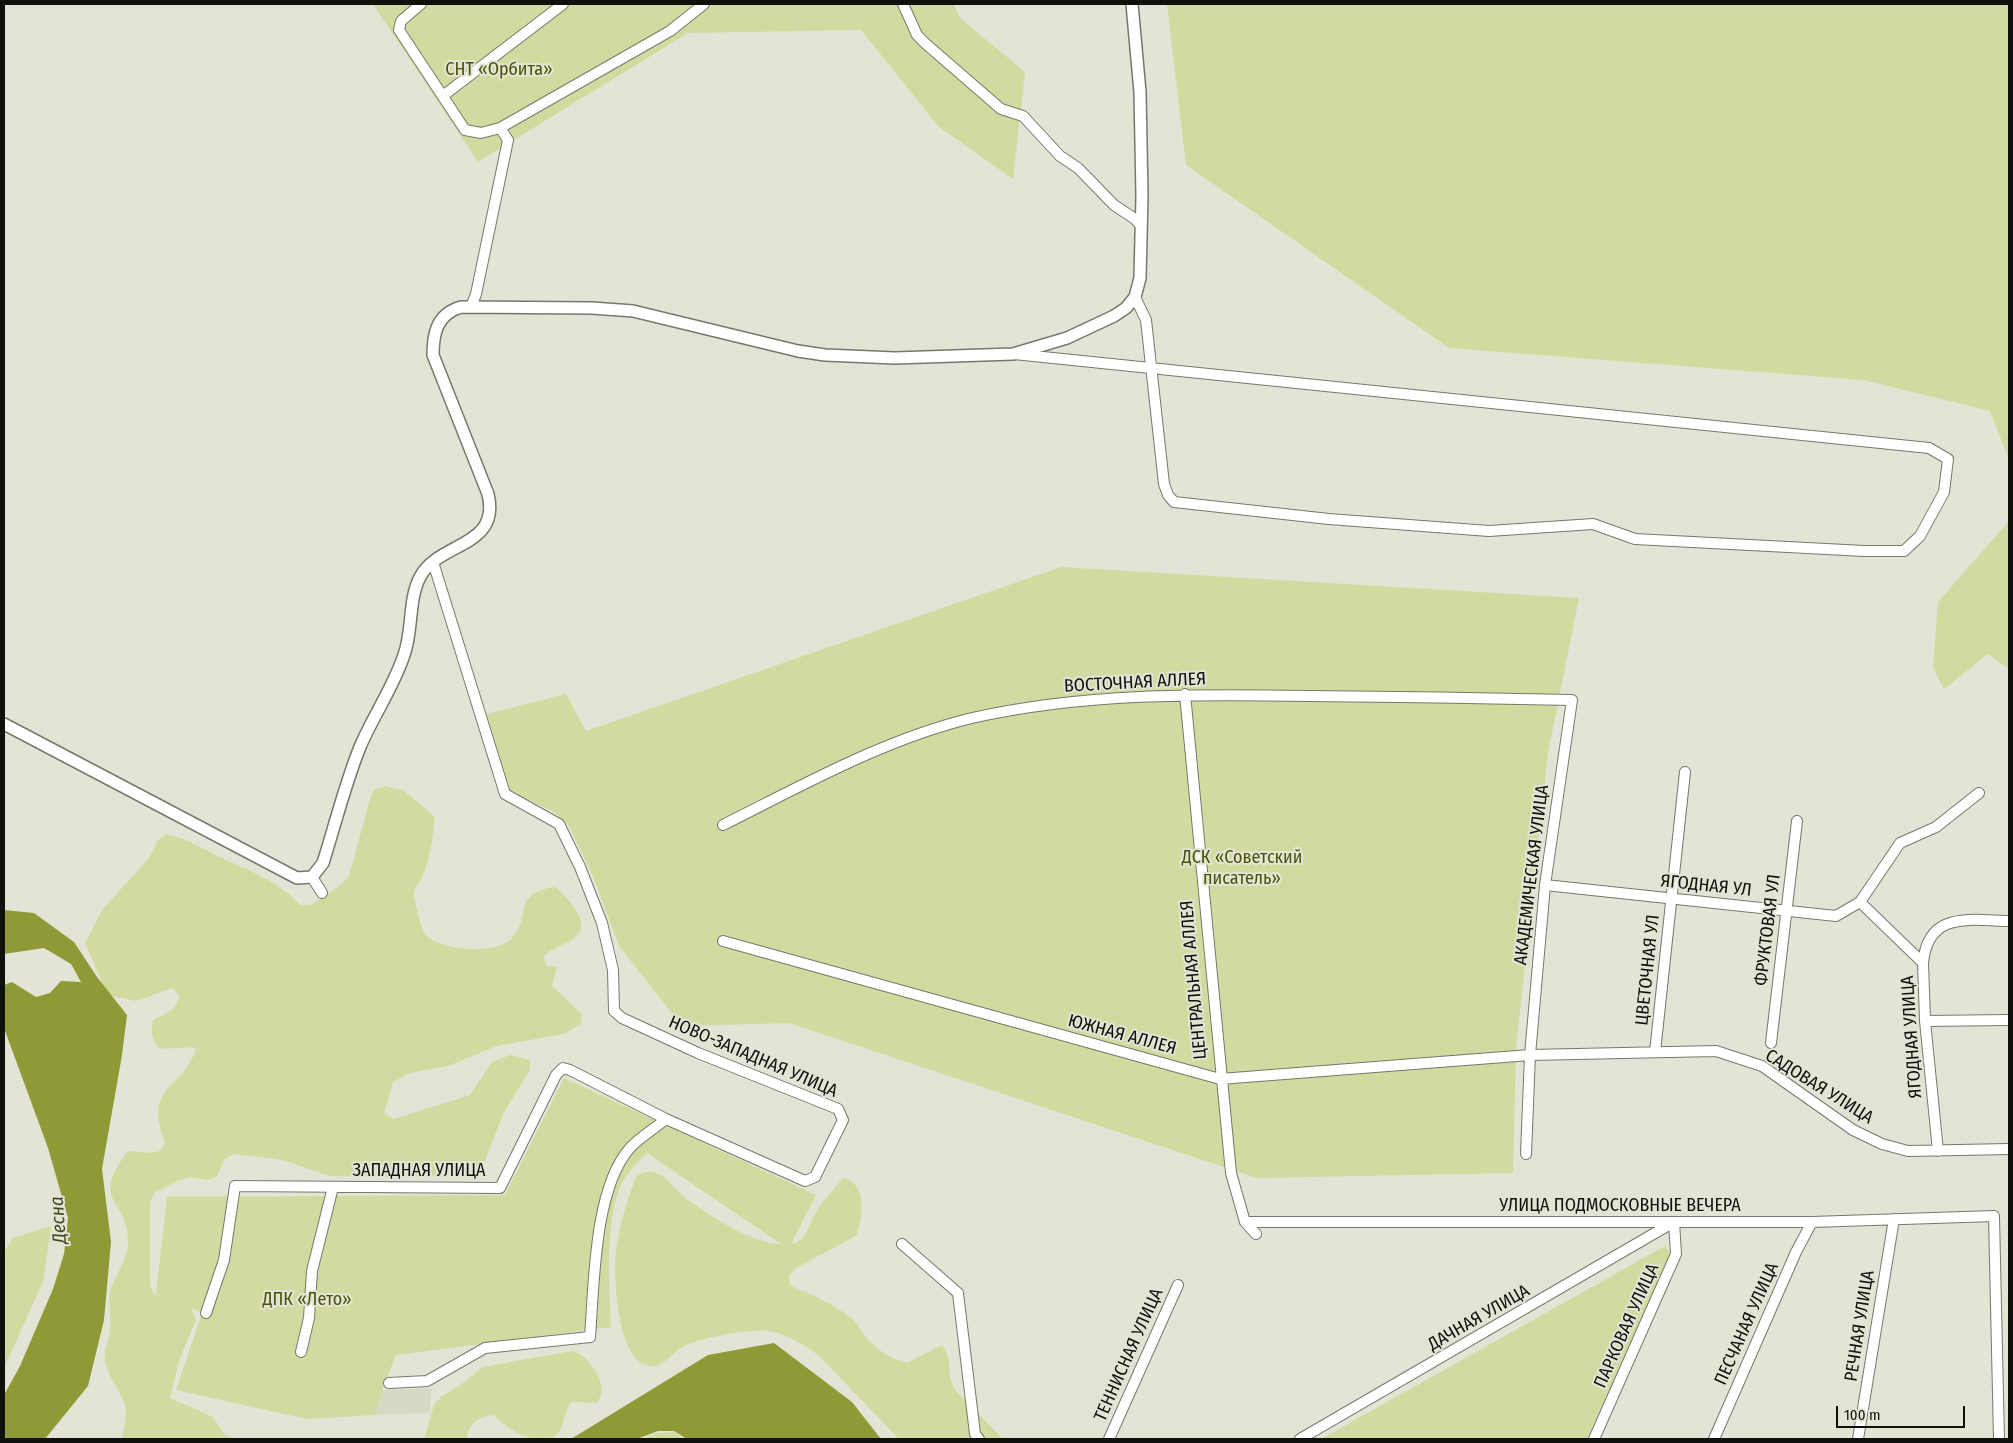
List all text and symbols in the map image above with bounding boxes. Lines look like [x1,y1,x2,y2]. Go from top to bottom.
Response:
park label: СНТ «Орбита» [445,59,553,81]
street label: ВОСТОЧНАЯ АЛЛЕЯ [1063,668,1207,698]
street label: АКАДЕМИЧЕСКАЯ УЛИЦА [1510,784,1554,966]
park label: ДСК «Советский писатель» [1182,847,1302,890]
street label: ЯГОДНАЯ УЛ [1659,870,1753,902]
street label: ФРУКТОВАЯ УЛ [1750,873,1786,987]
street label: ЦЕНТРАЛЬНАЯ АЛЛЕЯ [1176,900,1212,1060]
street label: ЦВЕТОЧНАЯ УЛ [1631,913,1665,1027]
street label: ЯГОДНАЯ УЛИЦА [1897,975,1927,1099]
street label: ЮЖНАЯ АЛЛЕЯ [1065,1010,1179,1060]
street label: НОВО-ЗАПАДНАЯ УЛИЦА [665,1012,841,1102]
street label: САДОВАЯ УЛИЦА [1761,1045,1877,1129]
street label: ЗАПАДНАЯ УЛИЦА [353,1160,485,1182]
street label: УЛИЦА ПОДМОСКОВНЫЕ ВЕЧЕРА [1499,1195,1741,1217]
water label: Десна [46,1196,72,1244]
street label: ПЕСЧАНАЯ УЛИЦА [1710,1259,1784,1389]
street label: ПАРКОВАЯ УЛИЦА [1590,1260,1664,1392]
street label: РЕЧНАЯ УЛИЦА [1841,1269,1879,1383]
street label: ДАЧНАЯ УЛИЦА [1424,1280,1534,1356]
street label: ТЕННИСНАЯ УЛИЦА [1090,1285,1168,1425]
park label: ДПК «Лето» [262,1289,352,1311]
scale bar [1838,1396,1967,1428]
text: 100 m [1844,1406,1881,1424]

